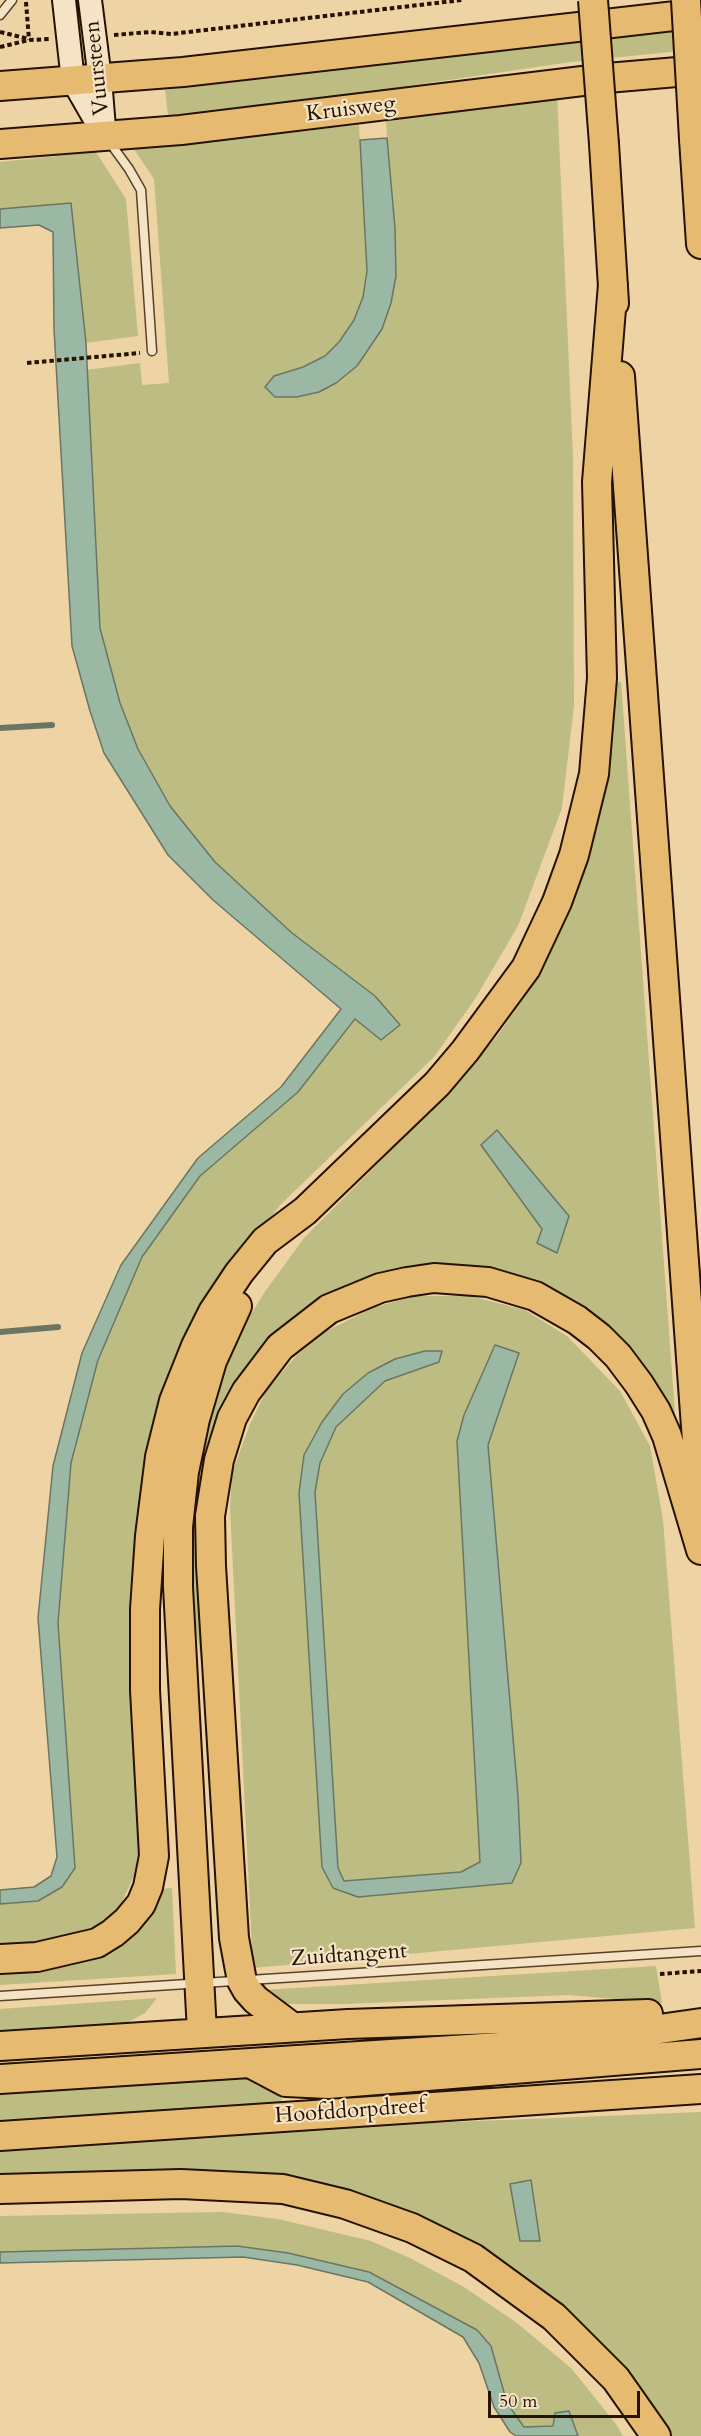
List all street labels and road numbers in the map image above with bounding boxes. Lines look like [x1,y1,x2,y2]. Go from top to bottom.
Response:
street label: Vuursteen [80,19,116,117]
street label: Kruisweg [305,91,397,129]
street label: Zuidtangent [290,1939,408,1973]
street label: Hoofddorpdreef [274,2094,426,2130]

